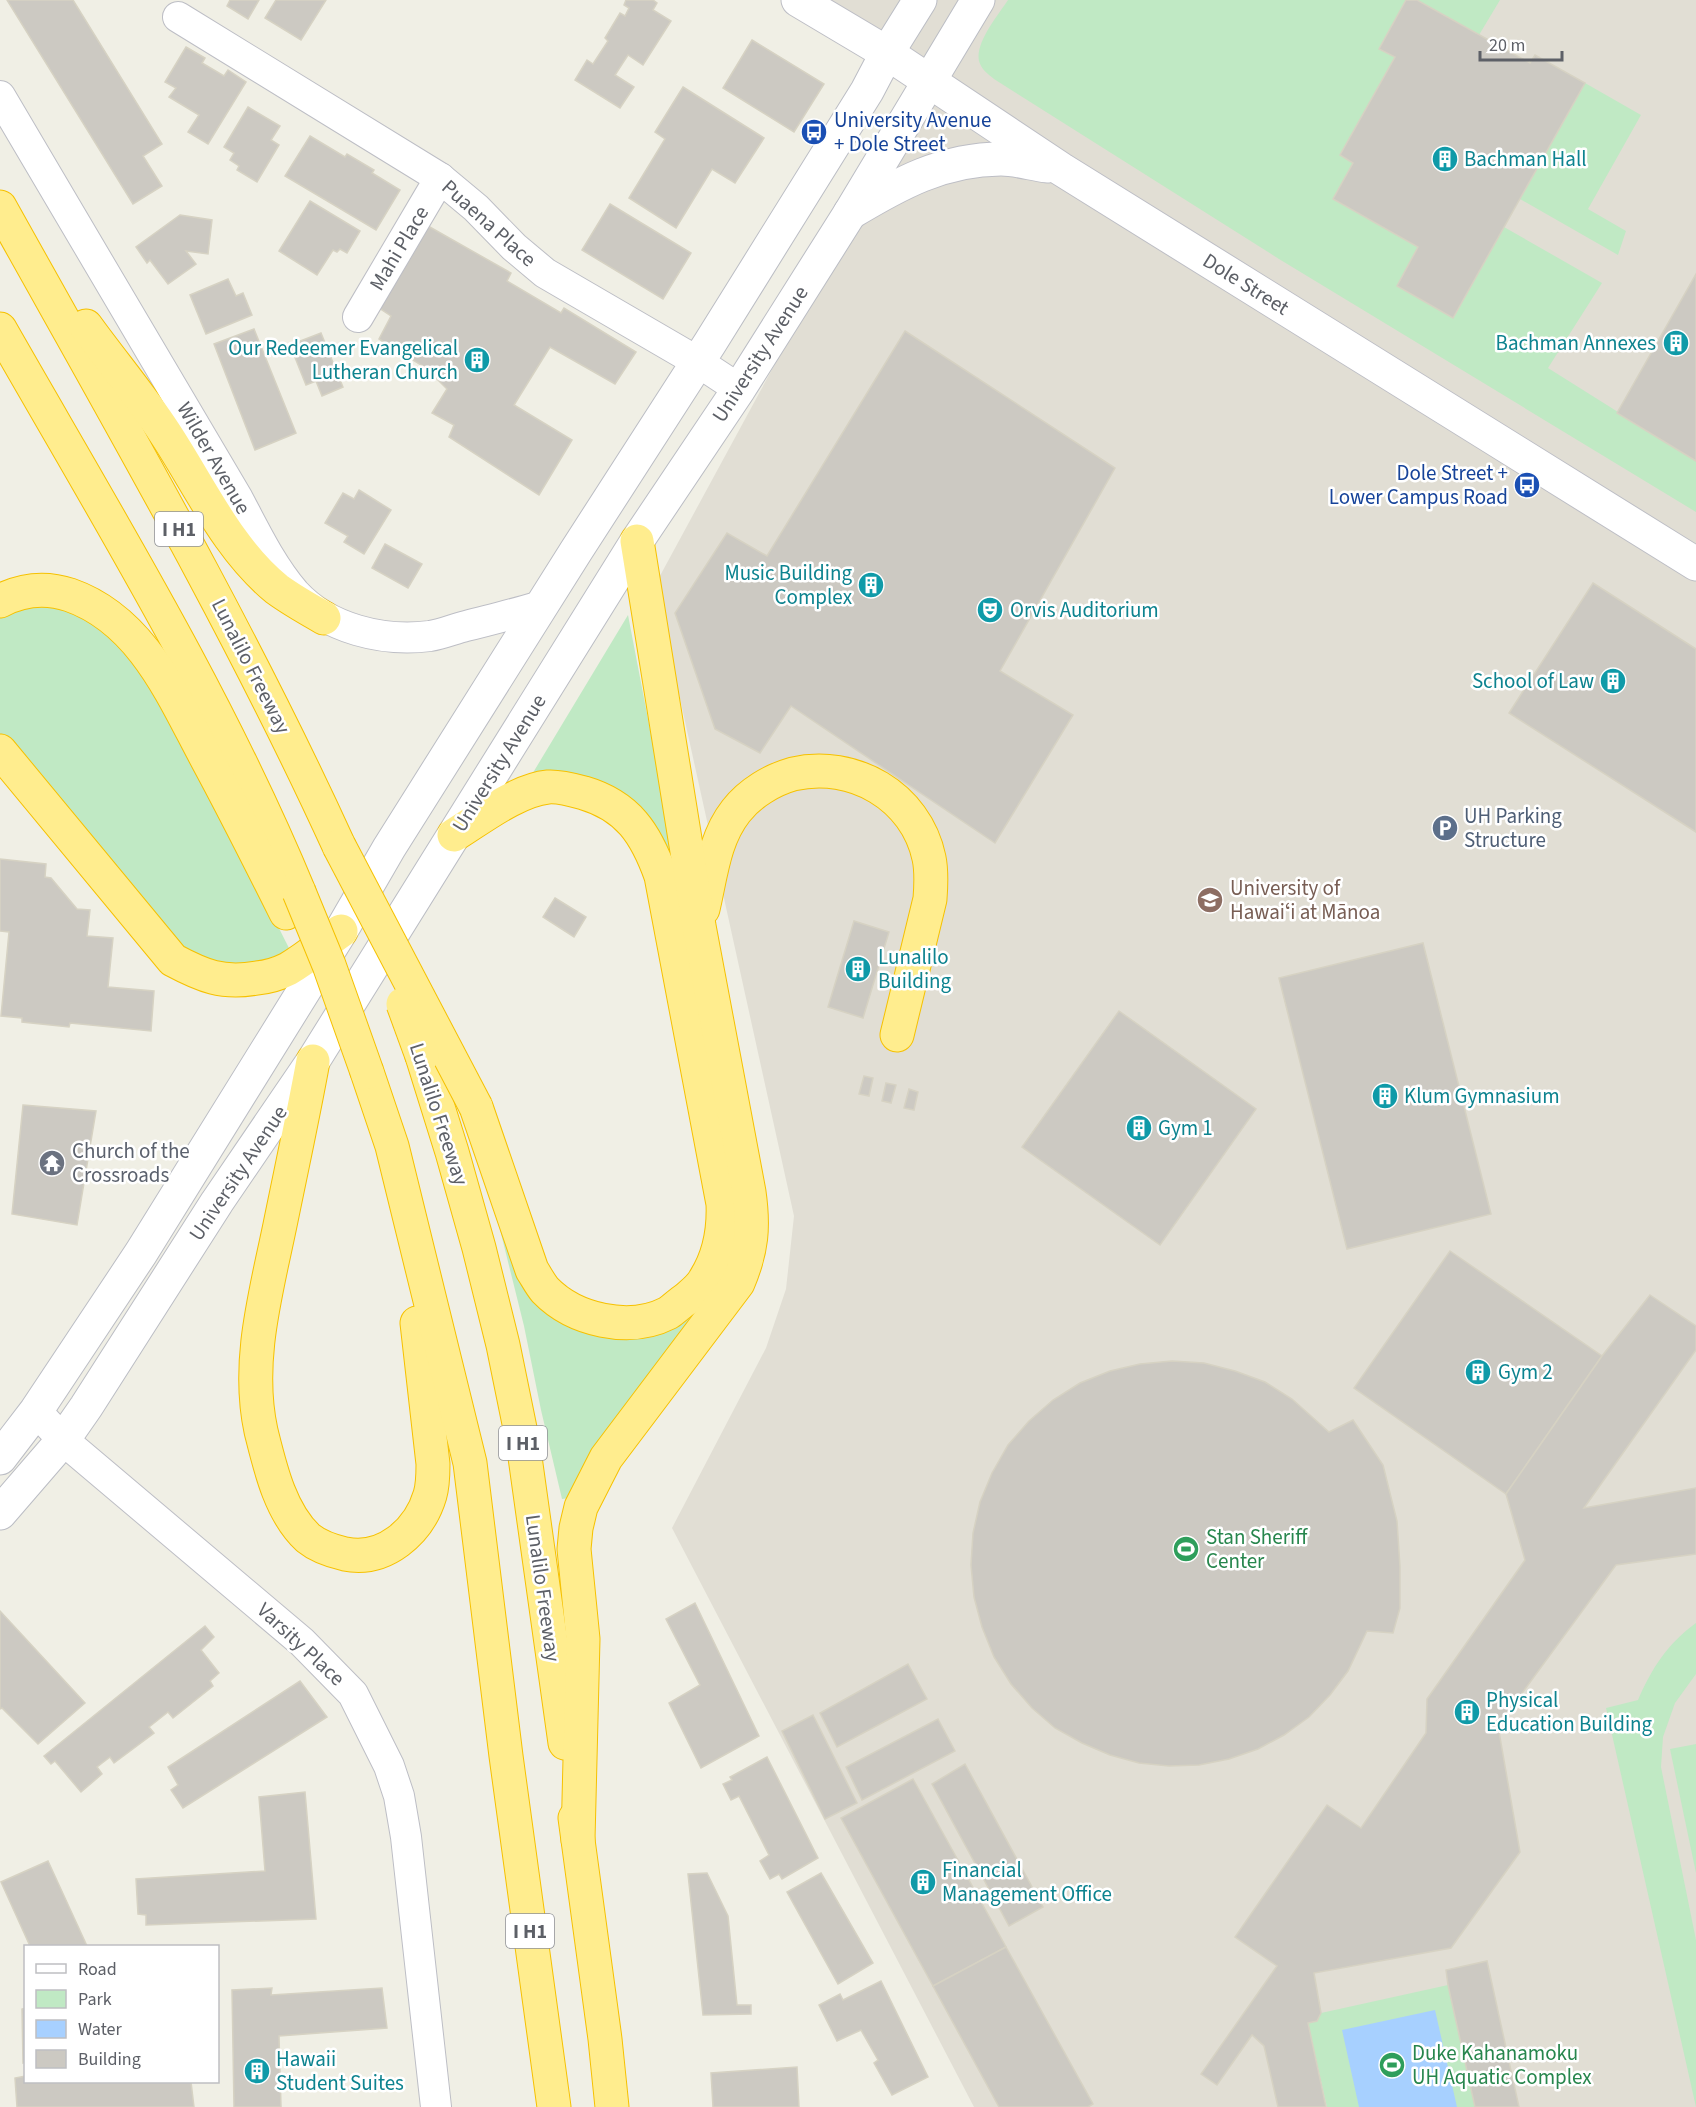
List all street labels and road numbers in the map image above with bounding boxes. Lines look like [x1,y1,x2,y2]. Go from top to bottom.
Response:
street label: Puaena Place [435,172,543,274]
street label: Mahi Place [362,200,436,296]
street label: Dole Street [1197,246,1295,322]
street label: University Avenue [705,280,815,428]
street label: Wilder Avenue [170,396,258,520]
road number: I H1 [155,512,203,546]
street label: Lunalilo Freeway [204,593,298,739]
street label: University Avenue [445,688,553,838]
street label: Lunalilo Freeway [402,1039,476,1189]
street label: University Avenue [182,1099,294,1247]
road number: I H1 [499,1426,547,1460]
street label: Lunalilo Freeway [518,1513,568,1664]
street label: Varsity Place [250,1595,352,1693]
road number: I H1 [506,1914,554,1948]

